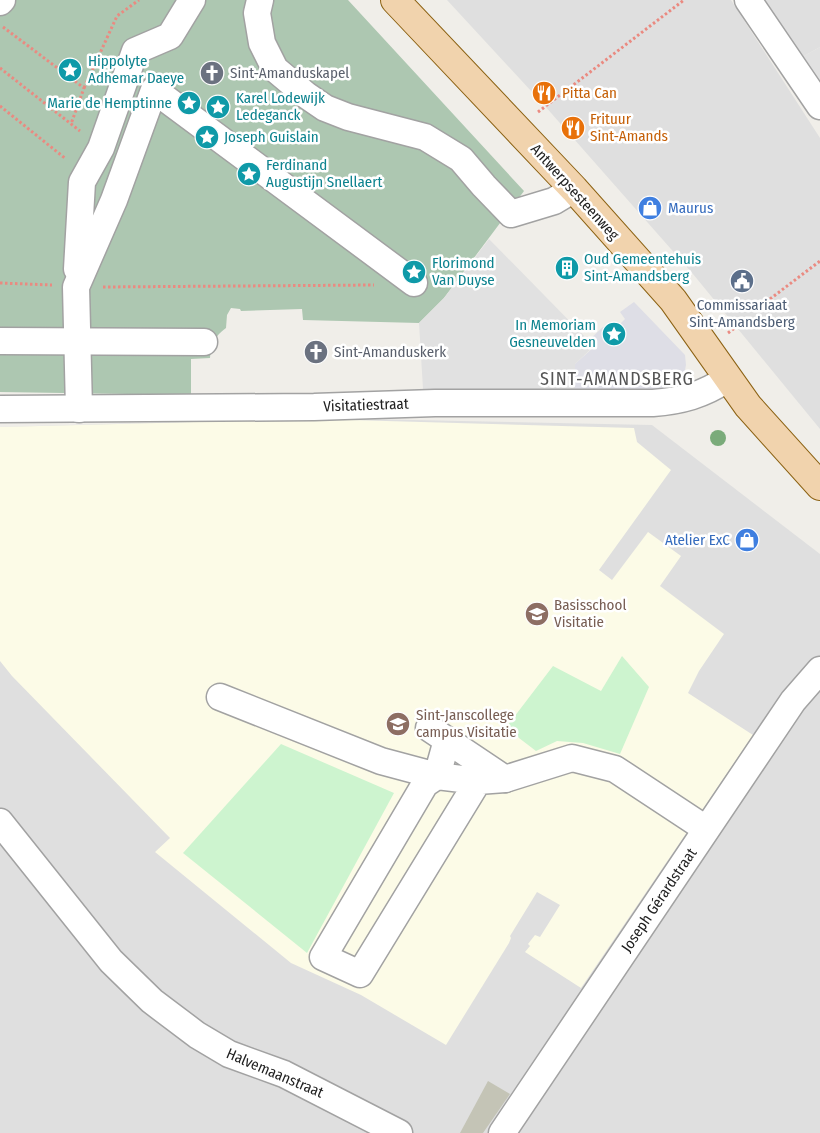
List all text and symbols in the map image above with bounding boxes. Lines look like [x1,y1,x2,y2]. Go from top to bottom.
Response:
place label: Hippolyte Adhemar Daeye [88,52,184,87]
place icon: Hippolyte Adhemar Daeye [57,57,83,83]
church icon: Sint-Amanduskapel [199,60,225,86]
place label: Sint-Amanduskapel [230,64,349,82]
restaurant icon: Pitta Can [531,80,557,106]
place label: Pitta Can [562,84,617,102]
place label: Karel Lodewijk Ledeganck [236,89,325,124]
place icon: Marie de Hemptinne [176,90,202,116]
place label: Marie de Hemptinne [47,94,172,112]
place icon: Karel Lodewijk Ledeganck [205,94,231,120]
place label: Frituur Sint-Amands [590,110,668,145]
restaurant icon: Frituur Sint-Amands [560,115,586,141]
place icon: Joseph Guislain [194,124,220,150]
place label: Joseph Guislain [224,128,319,146]
street label: Antwerpsesteenweg [527,140,623,244]
place label: Ferdinand Augustijn Snellaert [266,156,382,191]
place icon: Ferdinand Augustijn Snellaert [236,161,262,187]
shop icon: Maurus [637,195,663,221]
place label: Maurus [668,199,713,217]
place label: Oud Gemeentehuis Sint-Amandsberg [584,250,701,285]
place label: Florimond Van Duyse [432,254,495,289]
building icon: Oud Gemeentehuis Sint-Amandsberg [554,255,580,281]
place icon: Florimond Van Duyse [401,259,427,285]
public building icon: Commissariaat Sint-Amandsberg [729,268,755,294]
place label: Commissariaat Sint-Amandsberg [689,296,795,331]
place label: In Memoriam Gesneuvelden [509,316,596,351]
place icon: In Memoriam Gesneuvelden [601,321,627,347]
church icon: Sint-Amanduskerk [303,339,329,365]
place label: Sint-Amanduskerk [334,343,446,361]
district label: SINT-AMANDSBERG [540,368,694,390]
street label: Visitatiestraat [323,395,409,415]
shop icon: Atelier ExC [734,527,760,553]
place label: Atelier ExC [665,531,730,549]
place label: Basisschool Visitatie [554,596,626,631]
school or university icon: Basisschool Visitatie [524,601,550,627]
place label: Sint-Janscollege campus Visitatie [416,706,517,741]
school or university icon: Sint-Janscollege campus Visitatie [385,711,411,737]
street label: Joseph Gérardstraat [617,844,701,956]
street label: Halvemaanstraat [224,1044,326,1102]

